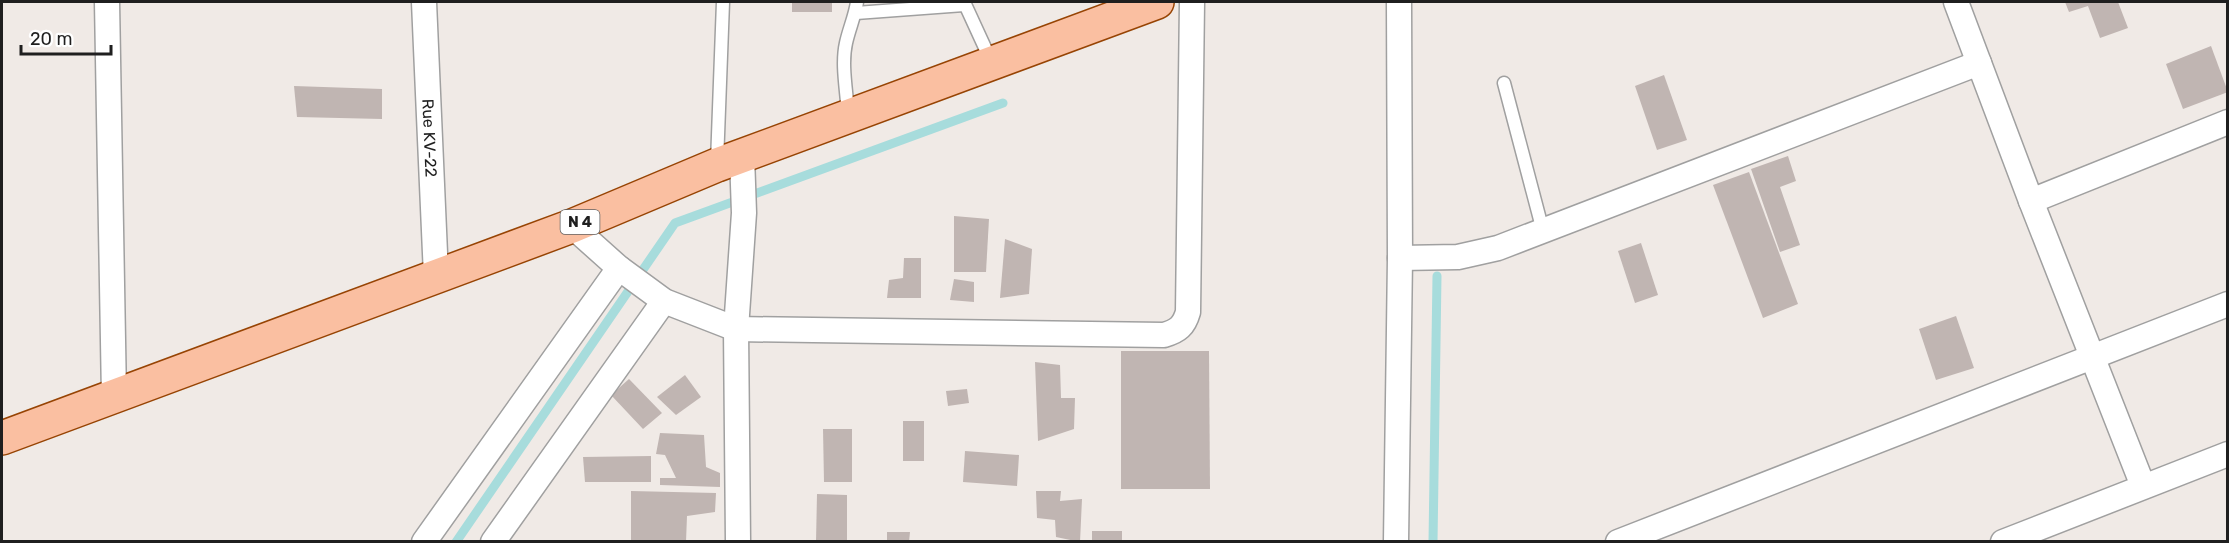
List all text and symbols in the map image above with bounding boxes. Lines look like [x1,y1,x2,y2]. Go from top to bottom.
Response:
scale bar [21,18,111,56]
text: 20 m [30,28,72,50]
street label: Rue KV-22 [418,98,441,177]
road number: N 4 [560,210,600,234]

